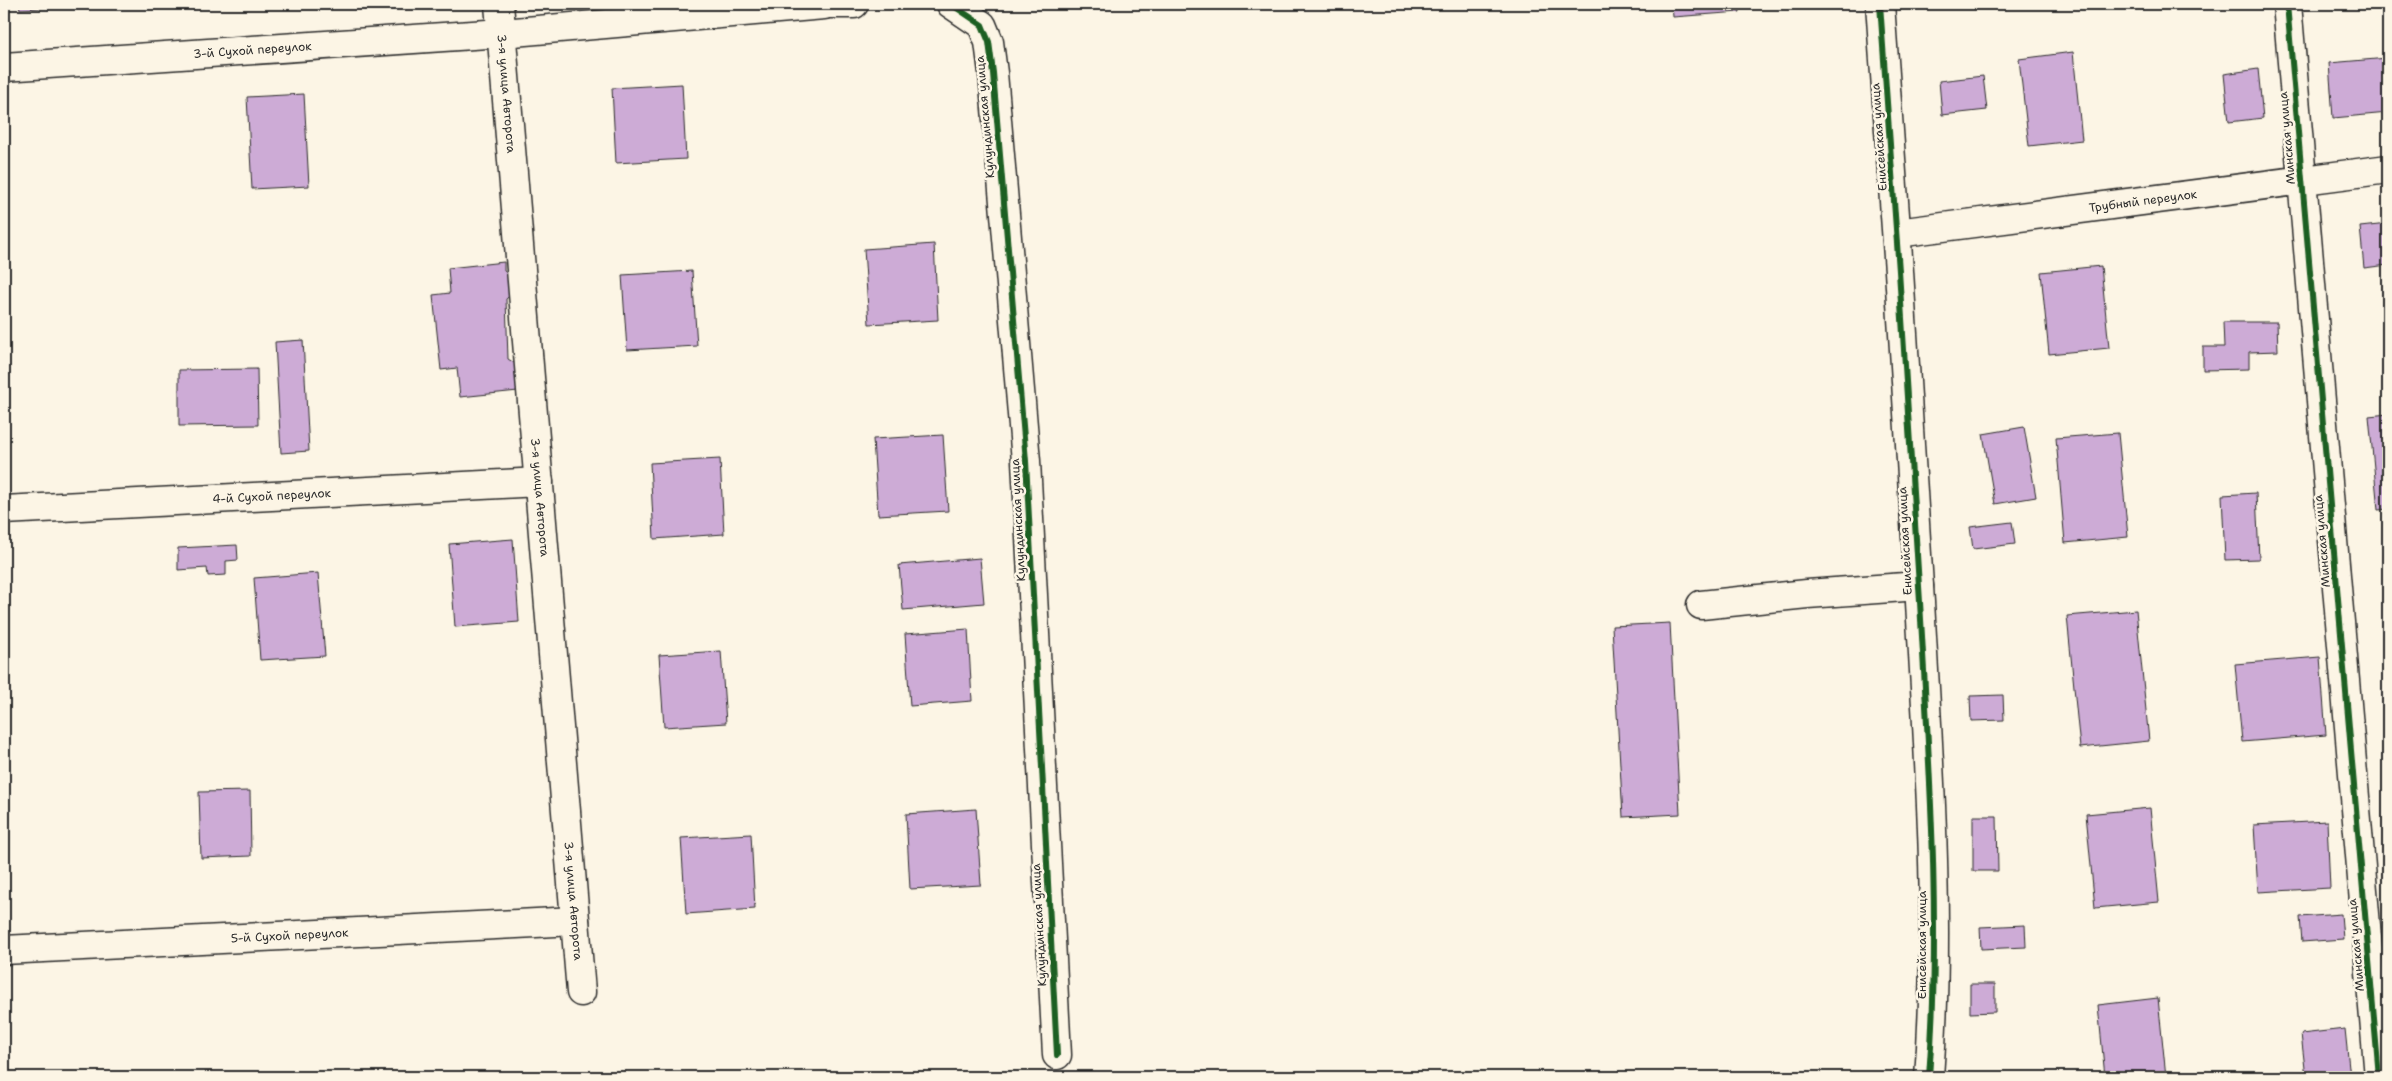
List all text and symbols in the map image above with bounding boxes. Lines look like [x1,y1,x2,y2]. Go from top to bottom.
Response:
street label: 3-я улица Авторота [494,34,519,154]
street label: 3-й Сухой переулок [193,38,313,62]
street label: Кулундинская улица [972,54,998,179]
street label: Енисейская улица [1867,82,1891,192]
street label: Минская улица [2275,90,2299,185]
street label: Трубный переулок [2088,186,2199,216]
street label: 3-я улица Авторота [527,437,553,558]
street label: Кулундинская улица [1007,458,1029,582]
street label: 4-й Сухой переулок [212,485,332,507]
street label: Енисейская улица [1894,486,1916,596]
street label: Минская улица [2310,493,2334,588]
street label: 3-я улица Авторота [561,841,586,962]
street label: Кулундинская улица [1028,863,1050,987]
street label: Енисейская улица [1914,890,1930,999]
street label: Минская улица [2344,897,2368,992]
street label: 5-й Сухой переулок [230,924,349,946]

